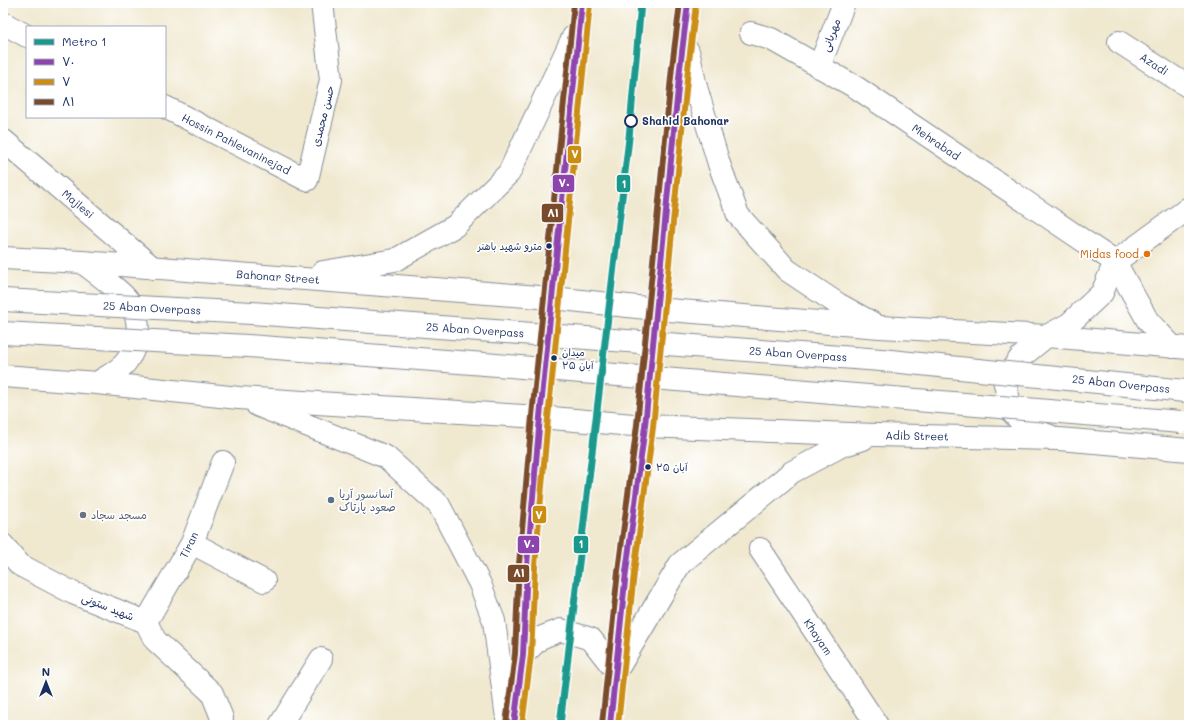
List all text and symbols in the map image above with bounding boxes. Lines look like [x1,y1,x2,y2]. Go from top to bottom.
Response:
street label: مهربانی [817,16,845,54]
legend [26,26,166,118]
text: Metro 1 [62,33,107,49]
street label: Azadi [1137,49,1171,78]
text: ۷۰ [62,53,74,69]
text: ۷ [62,73,70,89]
street label: حسن محمدی [308,84,337,148]
text: ۸۱ [62,93,75,109]
street label: Hossin Pahlevaninejad [179,110,293,177]
place label: Shahid Bahonar [642,113,729,128]
marker: Shahid Bahonar [624,114,638,128]
street label: Mehrabad [909,120,963,163]
line badge: ۷ [567,145,582,164]
text: ۷ [571,146,579,161]
line badge: ۷۰ [552,174,575,193]
line badge: 1 [616,174,631,193]
text: ۷۰ [558,175,570,190]
text: 1 [622,176,626,191]
street label: Majlesi [59,186,98,221]
line badge: ۸۱ [541,203,564,223]
text: ۸۱ [547,205,559,220]
place label: مترو شهید باهنر [477,239,542,253]
marker: مترو شهید باهنر [544,241,554,251]
place label: Midas food [1080,246,1139,261]
marker: Midas food [1142,249,1152,259]
street label: Bahonar Street [236,266,320,287]
street label: 25 Aban Overpass [103,297,202,318]
street label: 25 Aban Overpass [425,319,525,340]
street label: 25 Aban Overpass [748,343,848,364]
place label: میدان ۲۵ آبان [562,345,594,372]
marker: میدان ۲۵ آبان [549,353,559,363]
street label: 25 Aban Overpass [1071,371,1171,396]
street label: Adib Street [885,427,949,444]
place label: ۲۵ آبان [656,460,688,474]
marker: ۲۵ آبان [643,462,653,472]
place label: آسانسور آریا صعود پارتاک [339,486,396,515]
marker: آسانسور آریا صعود پارتاک [326,495,336,505]
line badge: ۷ [532,505,547,524]
place label: مسجد سجاد [91,507,147,522]
text: ۷ [535,507,543,522]
marker: مسجد سجاد [78,510,88,520]
street label: Tiran [176,529,201,561]
line badge: ۷۰ [517,535,540,554]
line badge: 1 [573,535,589,554]
text: ۷۰ [523,536,535,551]
text: 1 [579,536,583,551]
line badge: ۸۱ [507,564,530,583]
text: ۸۱ [513,565,525,580]
street label: شهید ستونی [80,589,136,625]
street label: Khayam [801,615,836,658]
north arrow [26,662,66,702]
text: N [42,664,50,679]

